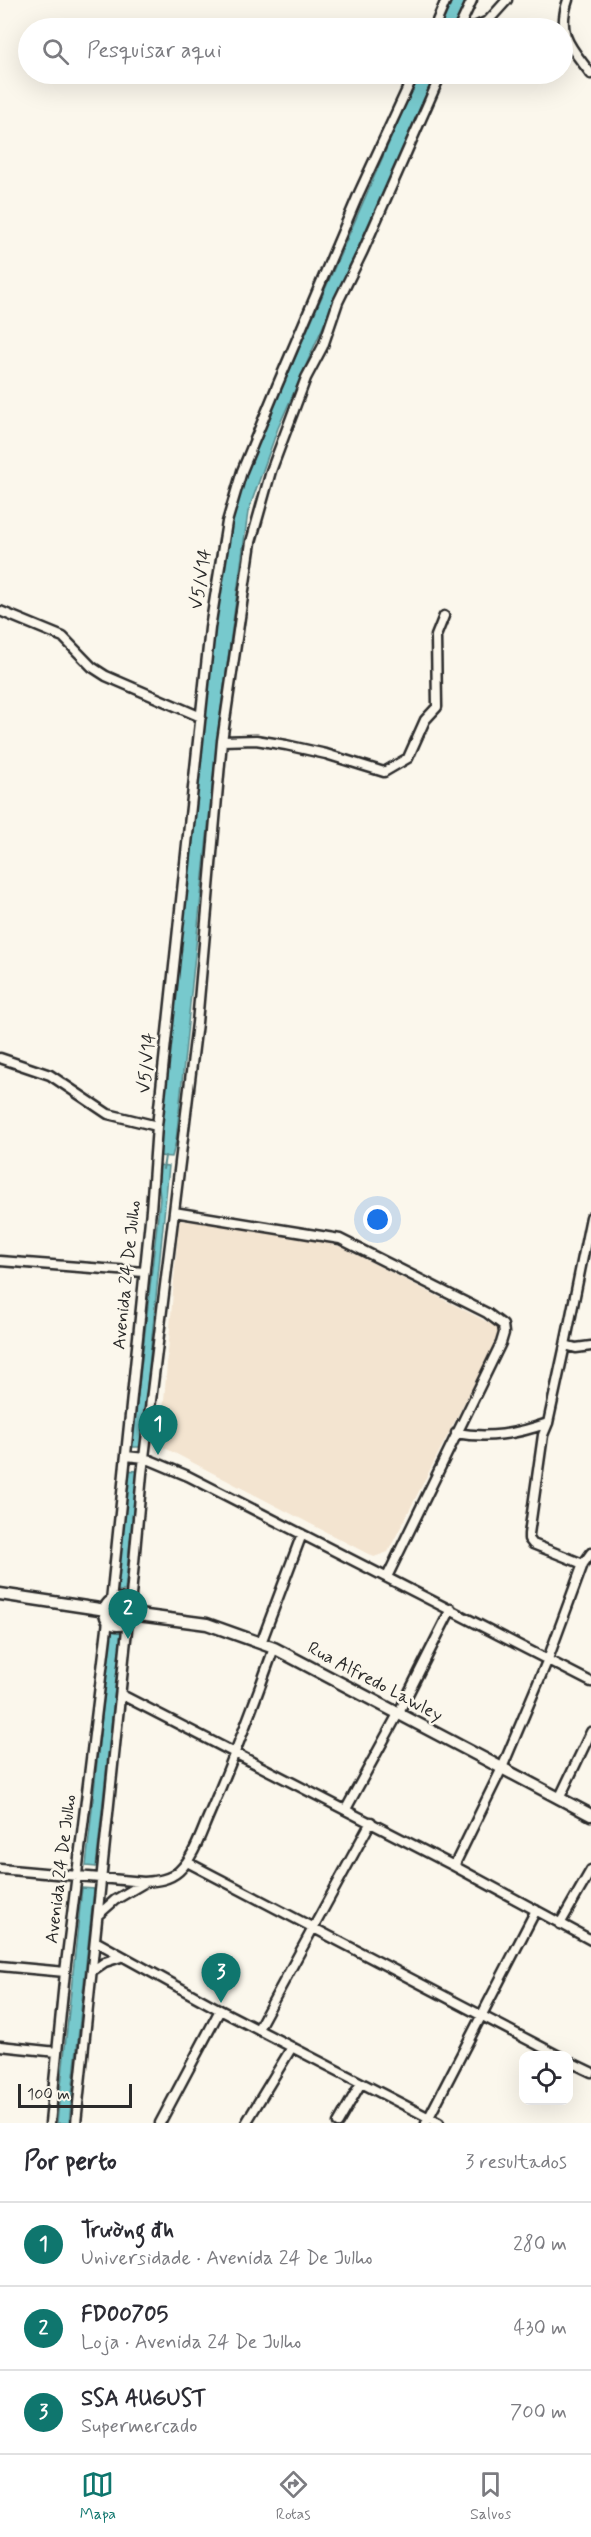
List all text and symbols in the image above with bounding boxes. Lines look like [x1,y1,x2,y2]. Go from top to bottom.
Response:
search box [18,18,573,84]
icon: search [39,35,72,68]
text: Pesquisar aqui [87,37,222,65]
street label: V5/V14 [184,547,218,611]
street label: V5/V14 [132,1032,162,1094]
street label: Avenida 24 De Julho [107,1199,147,1351]
your location [363,1205,392,1234]
pin: 1 [138,1406,178,1455]
pin: 2 [108,1590,148,1639]
street label: Rua Alfredo Lawley [303,1636,447,1728]
street label: Avenida 24 De Julho [40,1793,82,1945]
pin: 3 [202,1954,240,2003]
map controls [519,2051,573,2105]
button: locate [519,2051,573,2105]
scale bar [18,2081,132,2108]
text: 100 m [27,2084,70,2105]
text: Por perto [24,2145,117,2179]
text: 3 resultados [465,2149,567,2176]
text: Trường đh [81,2217,174,2245]
text: 1 [39,2231,48,2258]
text: 280 m [513,2231,567,2258]
text: Universidade · Avenida 24 De Julho [81,2245,373,2272]
text: FD00705 [81,2301,168,2329]
text: 2 [39,2315,48,2342]
text: 430 m [514,2315,567,2342]
text: Loja · Avenida 24 De Julho [81,2329,301,2356]
text: SSA AUGUST [81,2385,207,2413]
text: 3 [39,2399,48,2426]
text: 700 m [510,2399,567,2426]
text: Supermercado [81,2413,197,2440]
tab: Mapa [80,2468,116,2525]
tab: Rotas [276,2468,311,2525]
tab: Salvos [470,2468,511,2525]

